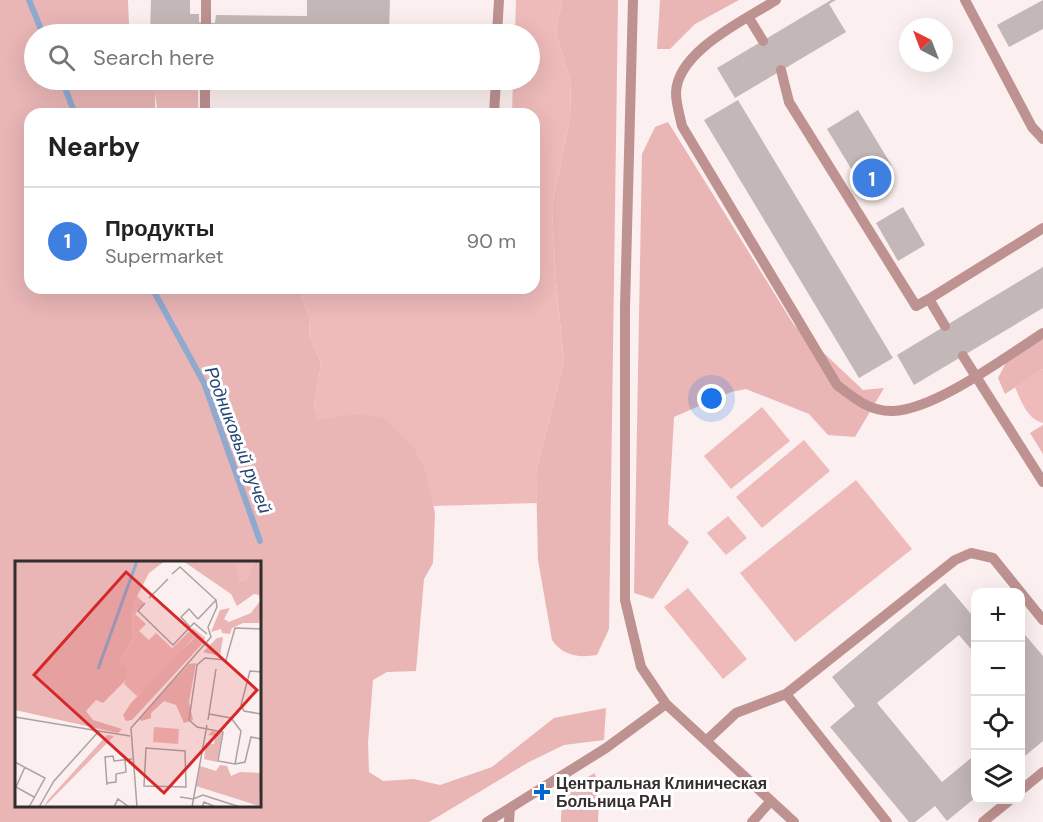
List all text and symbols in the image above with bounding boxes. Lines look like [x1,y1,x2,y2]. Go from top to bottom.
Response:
north arrow [899,18,953,72]
search box [24,24,540,90]
icon: search [45,41,78,74]
text: Search here [93,43,214,72]
text: Nearby [48,130,140,164]
pin: 1 [852,156,892,201]
text: Продукты [105,214,214,243]
text: 1 [64,228,71,254]
text: 90 m [467,228,516,254]
text: Supermarket [105,243,224,269]
water label: Родниковый ручей [199,363,277,517]
your location [697,384,726,413]
inset map [15,561,261,807]
map controls [971,588,1025,804]
button: + [971,588,1025,642]
button: − [971,642,1025,696]
button: locate [971,696,1025,750]
button: layers [971,750,1025,804]
place label: Центральная Клиническая Больница РАН [556,773,767,812]
marker: Центральная Клиническая Больница РАН [533,783,551,801]

